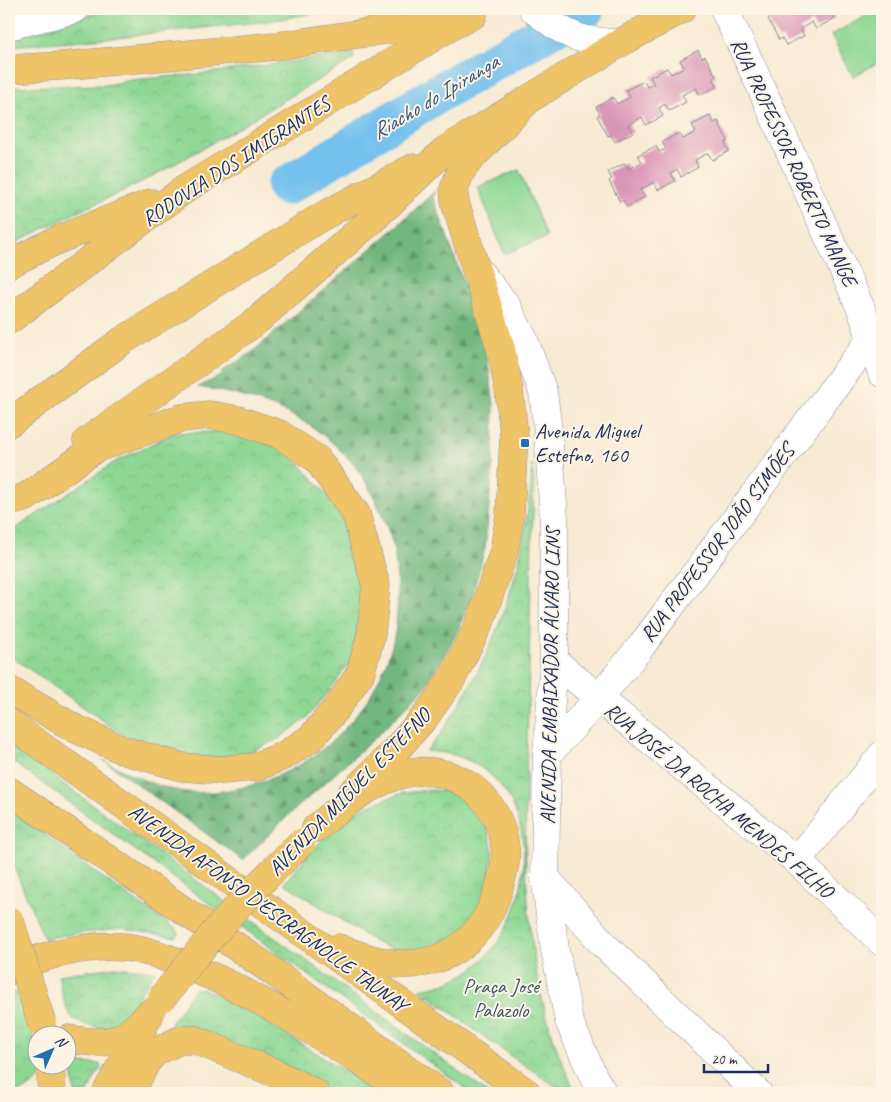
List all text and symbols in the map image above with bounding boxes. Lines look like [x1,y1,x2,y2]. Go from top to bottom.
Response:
street label: RUA PROFESSOR ROBERTO MANGE [725,34,864,293]
water label: Riacho do Ipiranga [366,47,506,146]
street label: RODOVIA DOS IMIGRANTES [137,89,338,232]
place label: Avenida Miguel Estefno, 160 [535,418,643,468]
street label: RUA PROFESSOR JOÃO SIMÕES [634,436,802,647]
marker: Avenida Miguel Estefno, 160 [519,437,531,449]
street label: AVENIDA EMBAIXADOR ÁLVARO LINS [534,525,566,824]
street label: RUA JOSÉ DA ROCHA MENDES FILHO [599,697,841,905]
street label: AVENIDA MIGUEL ESTEFNO [262,701,438,881]
street label: AVENIDA AFONSO D'ESCRAGNOLLE TAUNAY [124,798,416,1020]
park label: Praça José Palazolo [463,973,542,1023]
north arrow [28,1024,78,1074]
text: N [52,1032,72,1052]
scale bar [704,1042,767,1074]
text: 20 m [711,1050,738,1069]

